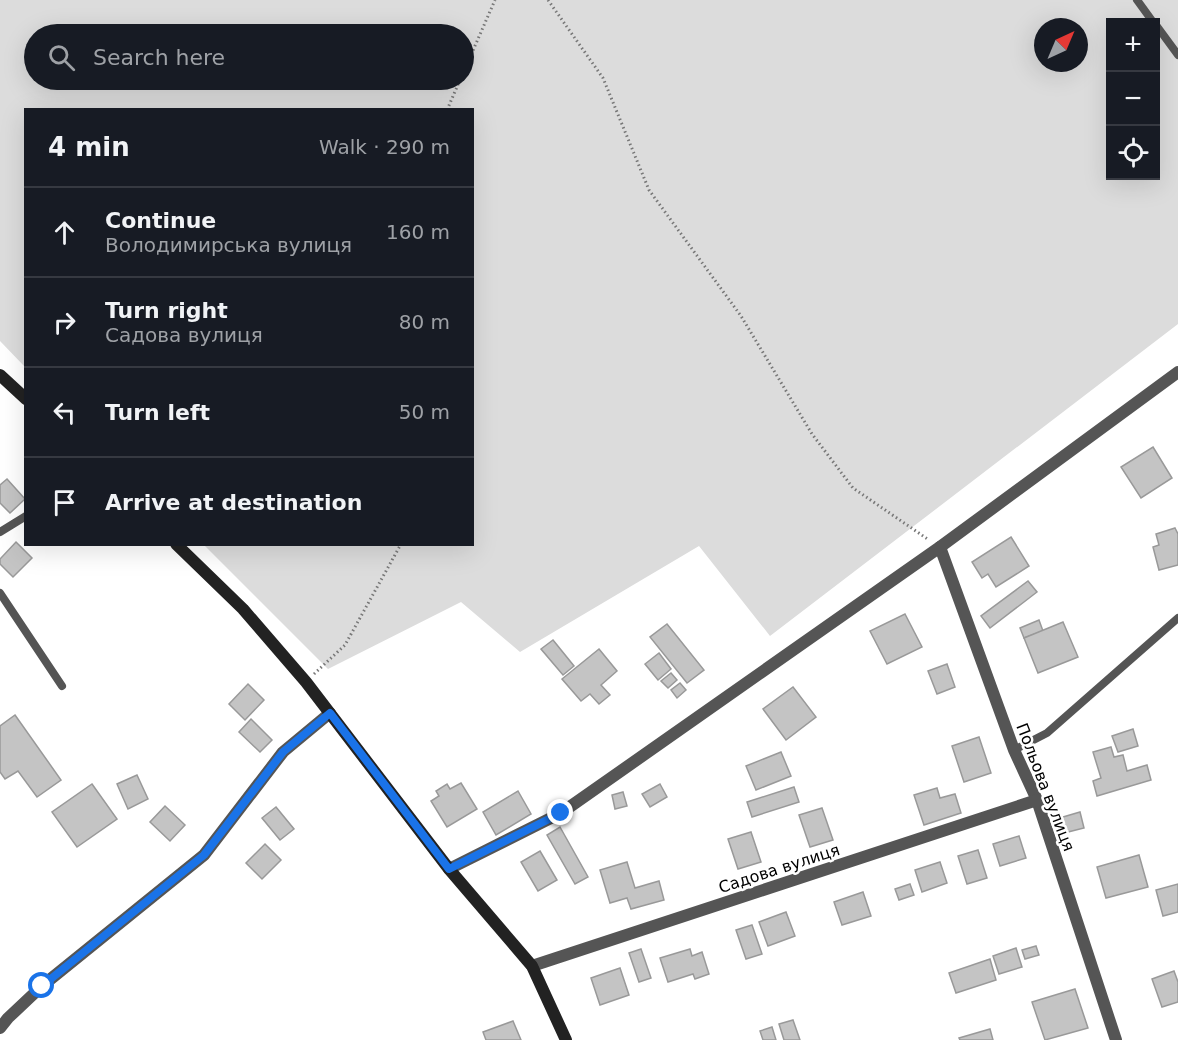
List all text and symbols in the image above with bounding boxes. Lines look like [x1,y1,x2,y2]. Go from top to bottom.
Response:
north arrow [1034,18,1088,72]
map controls [1106,18,1160,180]
button: + [1106,18,1160,72]
search box [24,24,474,90]
icon: search [45,41,78,74]
text: Search here [93,45,225,70]
button: − [1106,72,1160,126]
button: locate [1106,126,1160,180]
text: 4 min [48,132,130,162]
text: Walk · 290 m [319,135,450,159]
text: Continue [105,208,216,233]
icon: ahead [48,216,81,249]
text: 160 m [386,220,450,244]
text: Володимирська вулиця [105,233,352,257]
text: Turn right [105,298,228,323]
icon: right [48,306,81,339]
text: 80 m [399,310,450,334]
text: Садова вулиця [105,323,263,347]
icon: left [48,396,81,429]
text: Turn left [105,400,210,425]
text: 50 m [399,400,450,424]
icon: arrive [48,486,81,519]
text: Arrive at destination [105,490,362,515]
street label: Польова вулиця [1012,720,1079,854]
route end [547,799,573,825]
street label: Садова вулиця [716,840,842,897]
route start [28,972,54,998]

